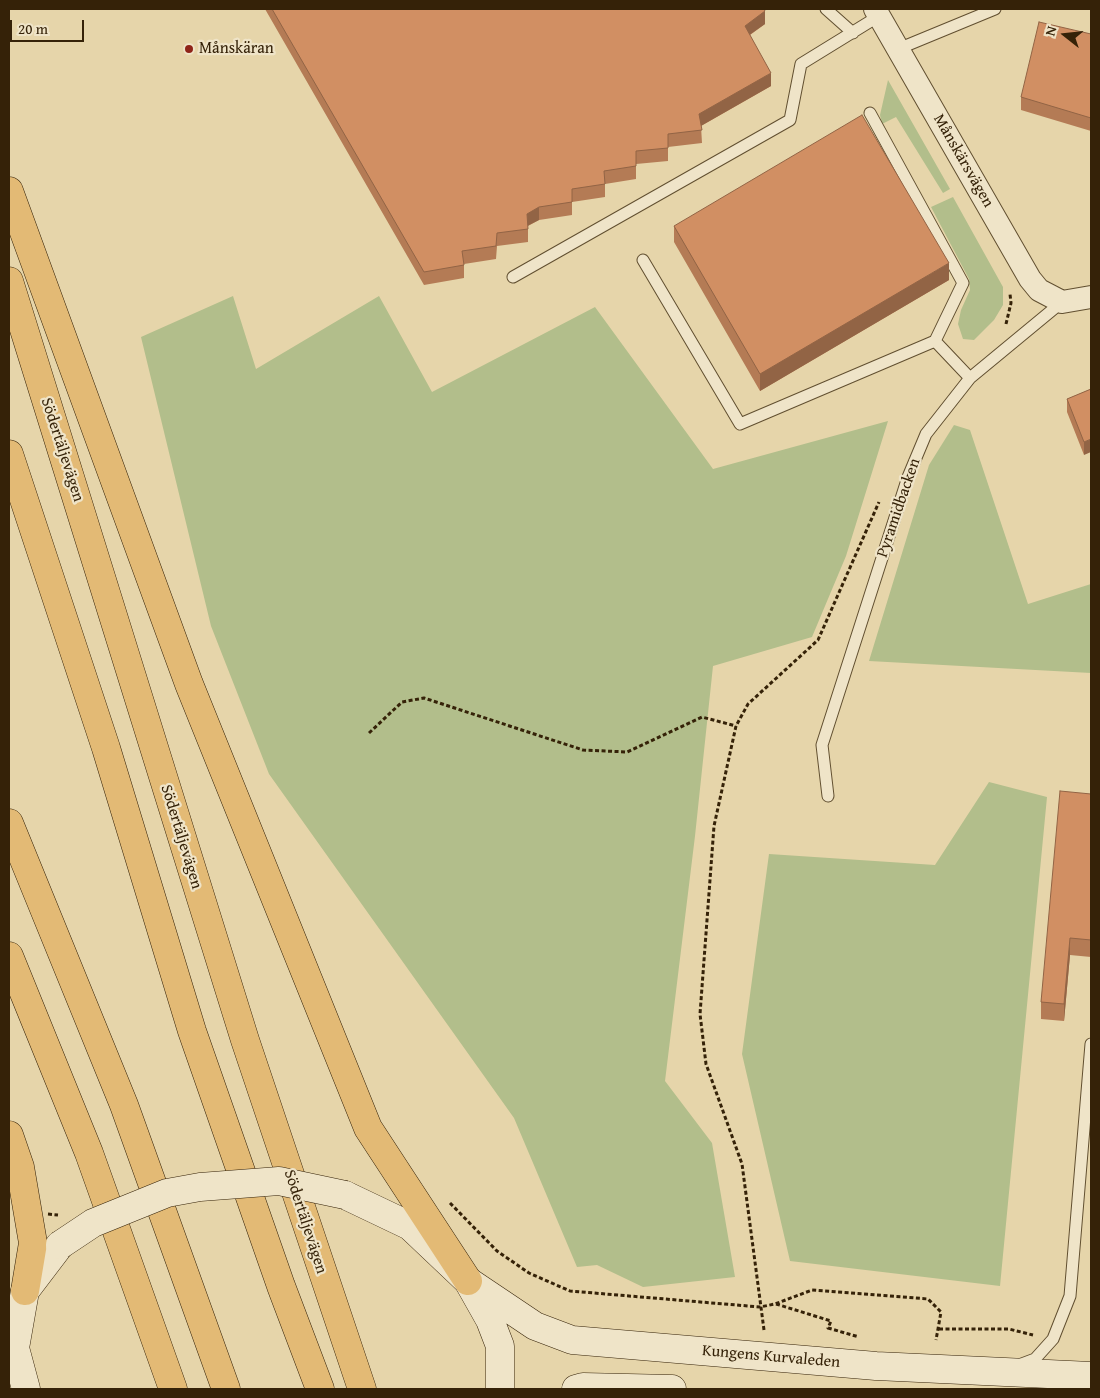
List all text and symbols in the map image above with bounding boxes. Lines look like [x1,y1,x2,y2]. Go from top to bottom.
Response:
scale bar [12,10,86,42]
north arrow [1040,10,1090,60]
text: 20 m [18,18,48,39]
text: N [1040,24,1061,38]
place label: Månskäran [199,39,274,59]
marker: Månskäran [183,43,195,55]
street label: Månskärsvägen [929,111,997,211]
street label: Södertäljevägen [36,396,88,504]
street label: Pyramidbacken [873,456,925,560]
street label: Södertäljevägen [156,783,206,891]
street label: Södertäljevägen [279,1168,331,1276]
street label: Kungens Kurvaleden [701,1341,841,1373]

